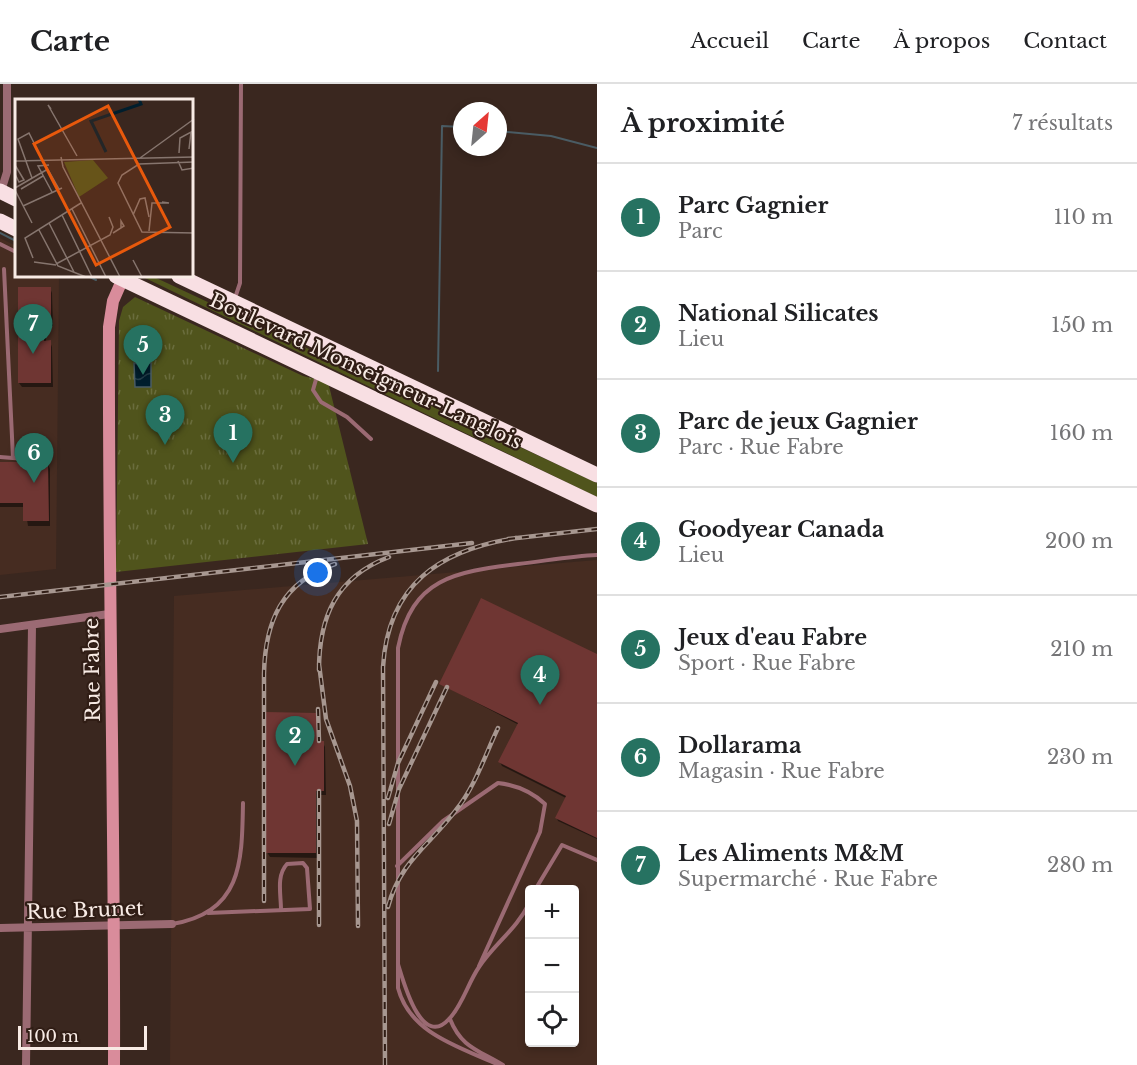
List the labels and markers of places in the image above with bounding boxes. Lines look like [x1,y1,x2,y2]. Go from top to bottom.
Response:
pin: 7 [14,304,52,354]
pin: 5 [124,326,162,375]
pin: 3 [146,396,184,445]
pin: 1 [214,414,252,463]
pin: 6 [15,434,54,483]
pin: 4 [520,656,560,705]
pin: 2 [276,716,314,766]

